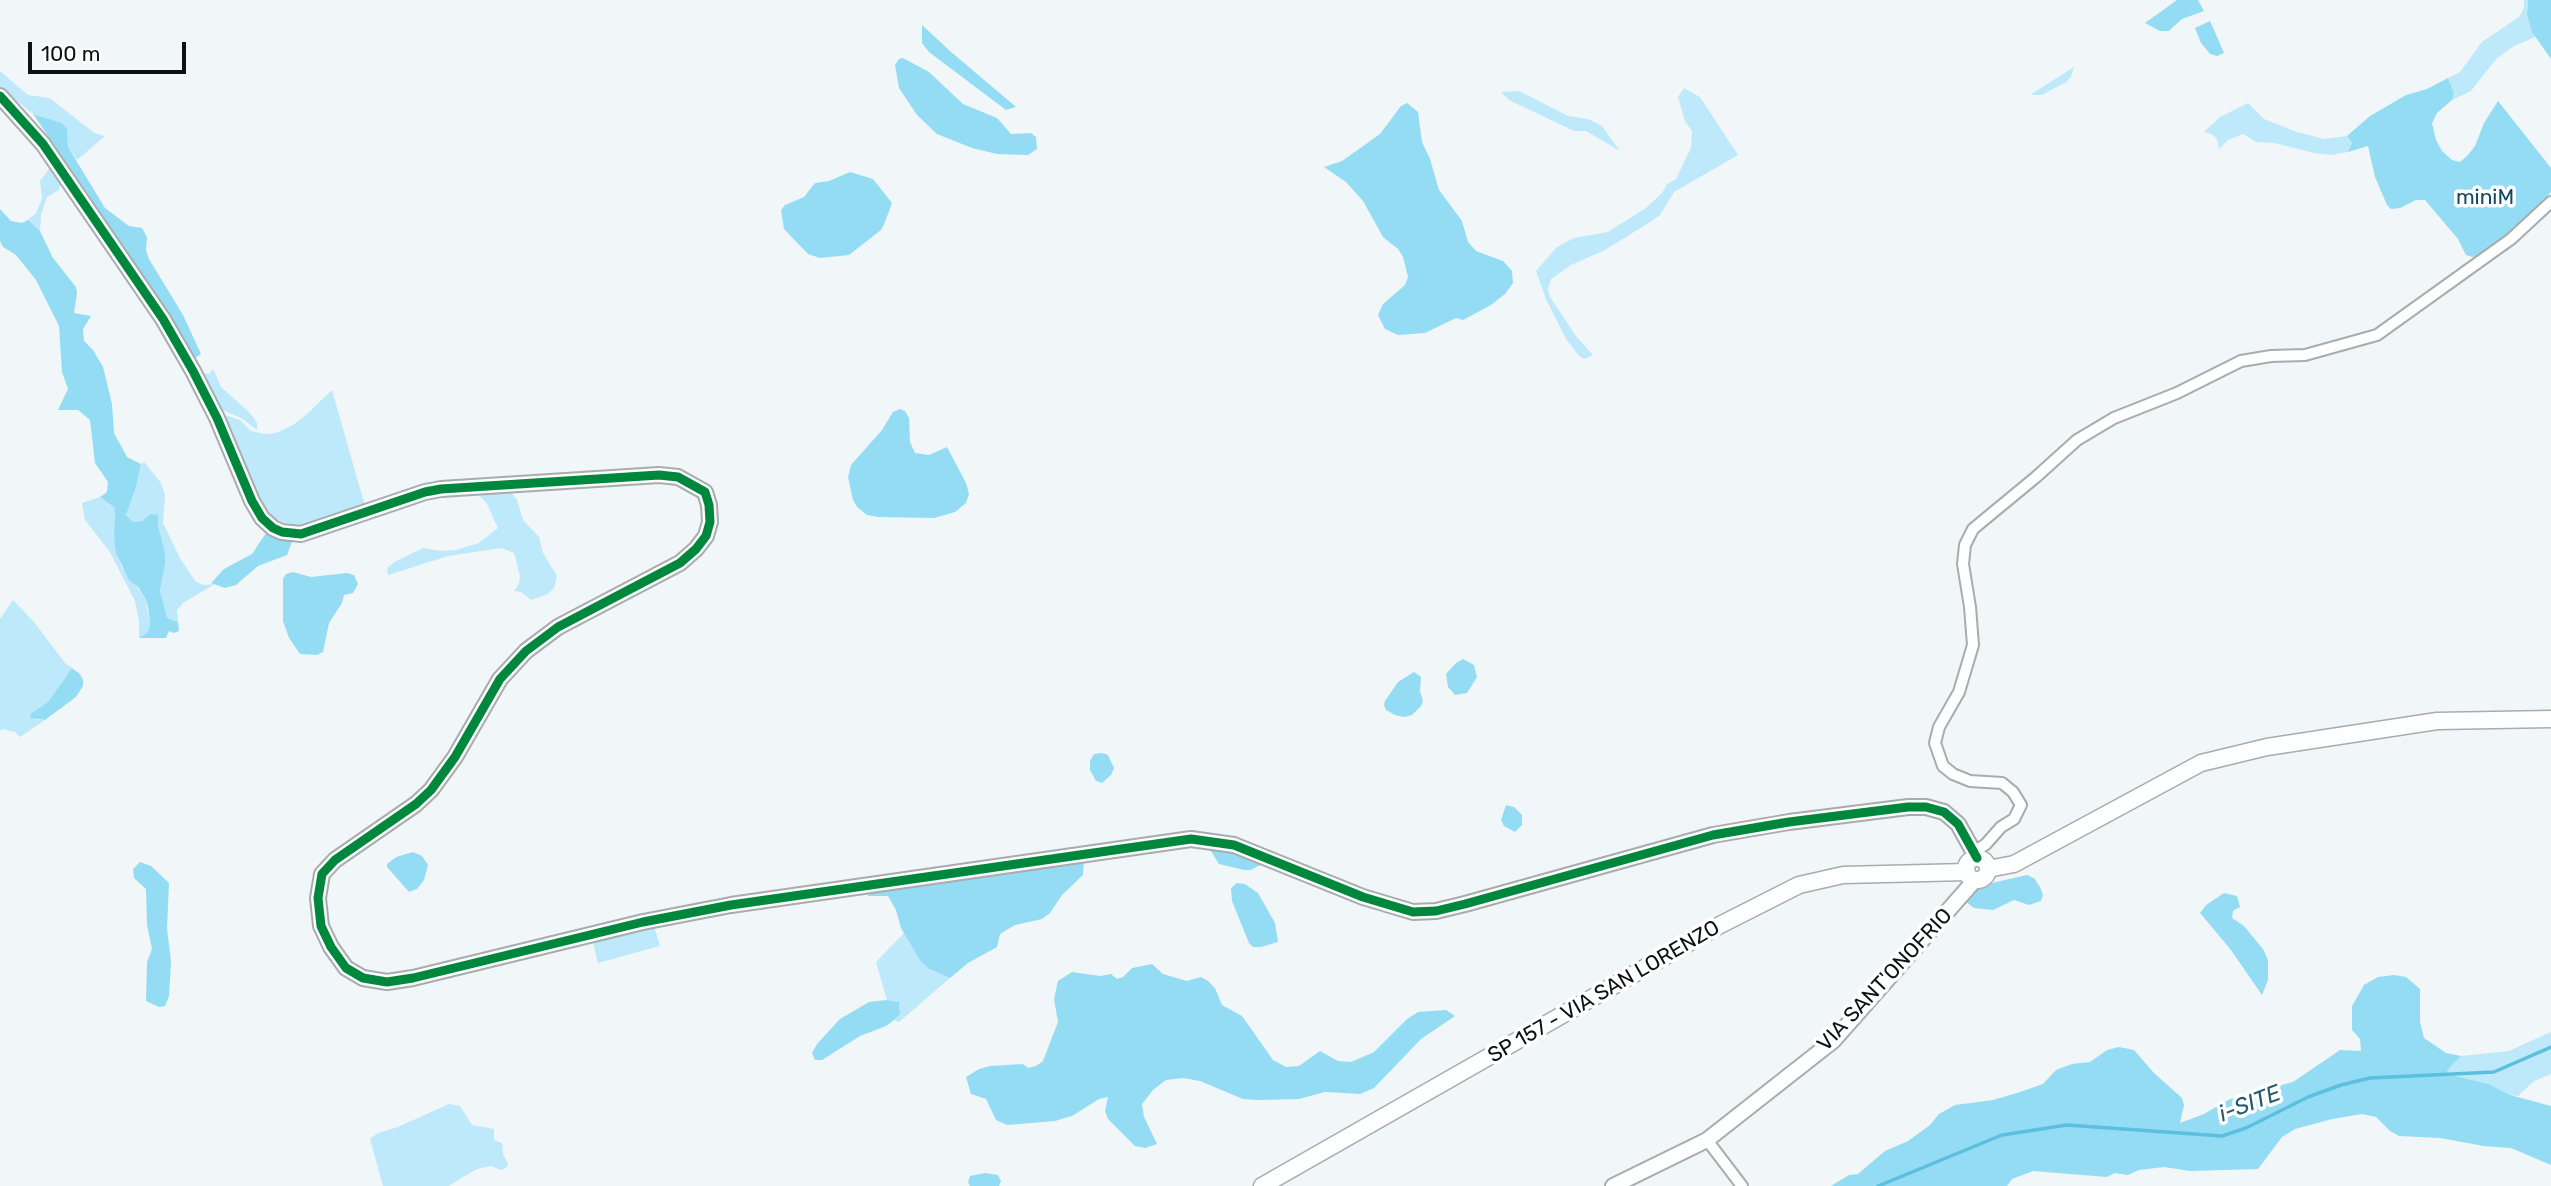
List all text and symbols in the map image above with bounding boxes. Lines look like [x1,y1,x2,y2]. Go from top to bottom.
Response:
scale bar [32,28,189,72]
text: 100 m [41,41,100,66]
park label: miniM [2456,185,2514,211]
street label: VIA SANT'ONOFRIO [1812,903,1958,1057]
street label: SP 157 - VIA SAN LORENZO [1484,915,1724,1069]
water label: i-SITE [2215,1080,2285,1128]

